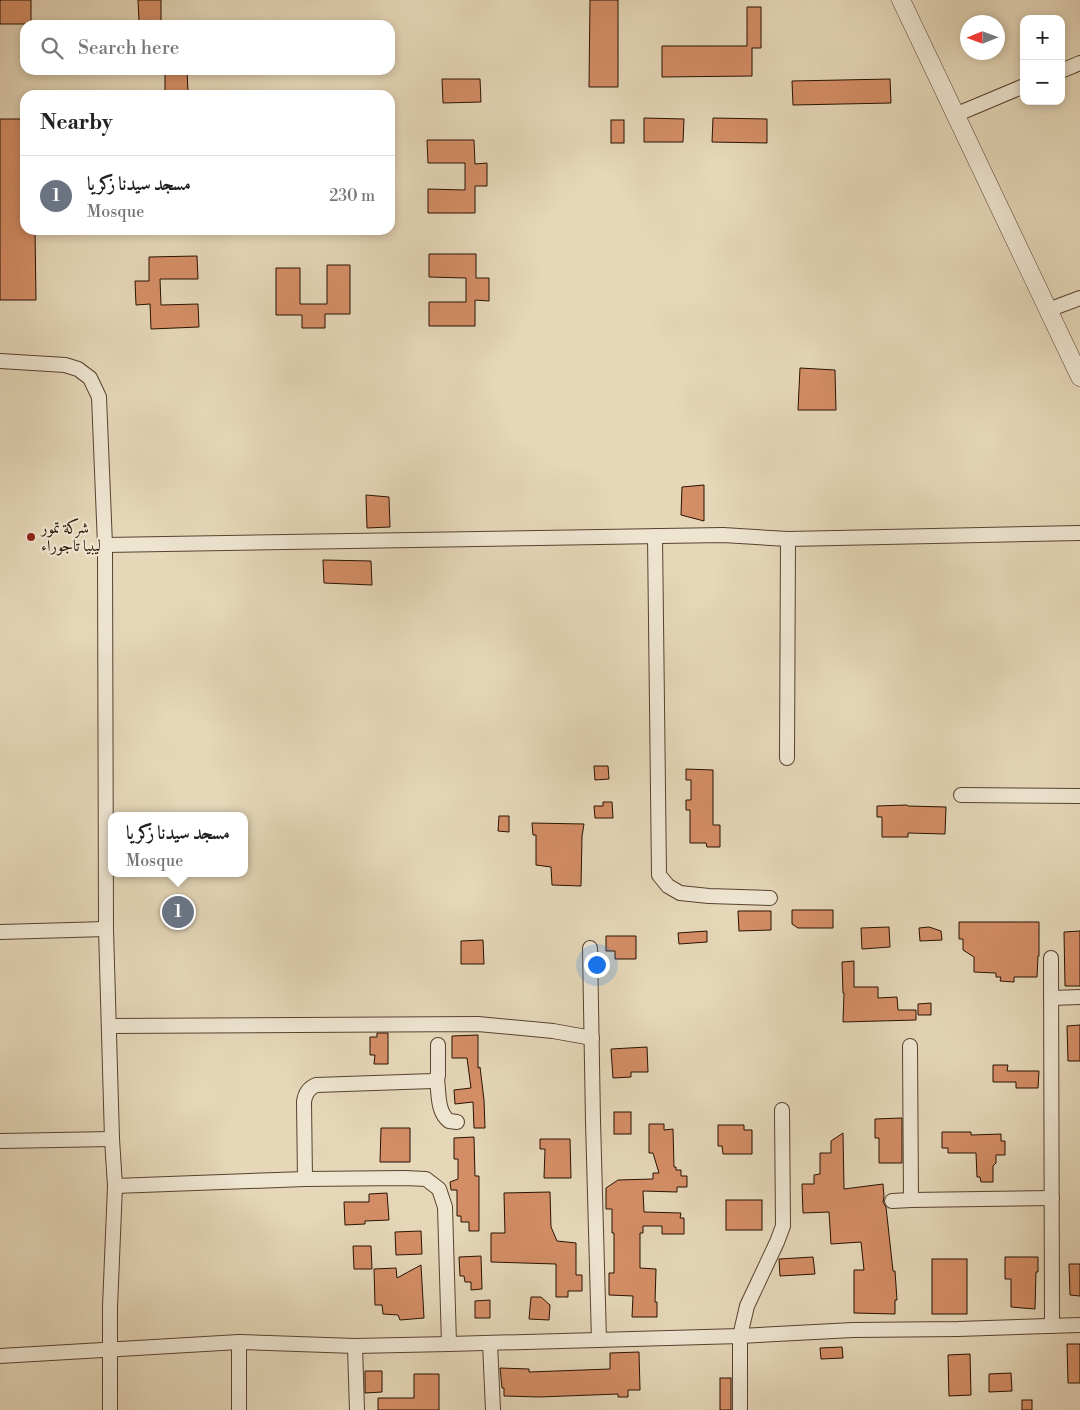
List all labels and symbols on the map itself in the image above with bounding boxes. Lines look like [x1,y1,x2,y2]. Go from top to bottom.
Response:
north arrow [960,15,1005,60]
place label: شركة تمور ليبيا تاجوراء [39,518,101,556]
marker: شركة تمور ليبيا تاجوراء [25,531,37,543]
pin: 1 [162,893,194,931]
your location [584,952,610,978]

